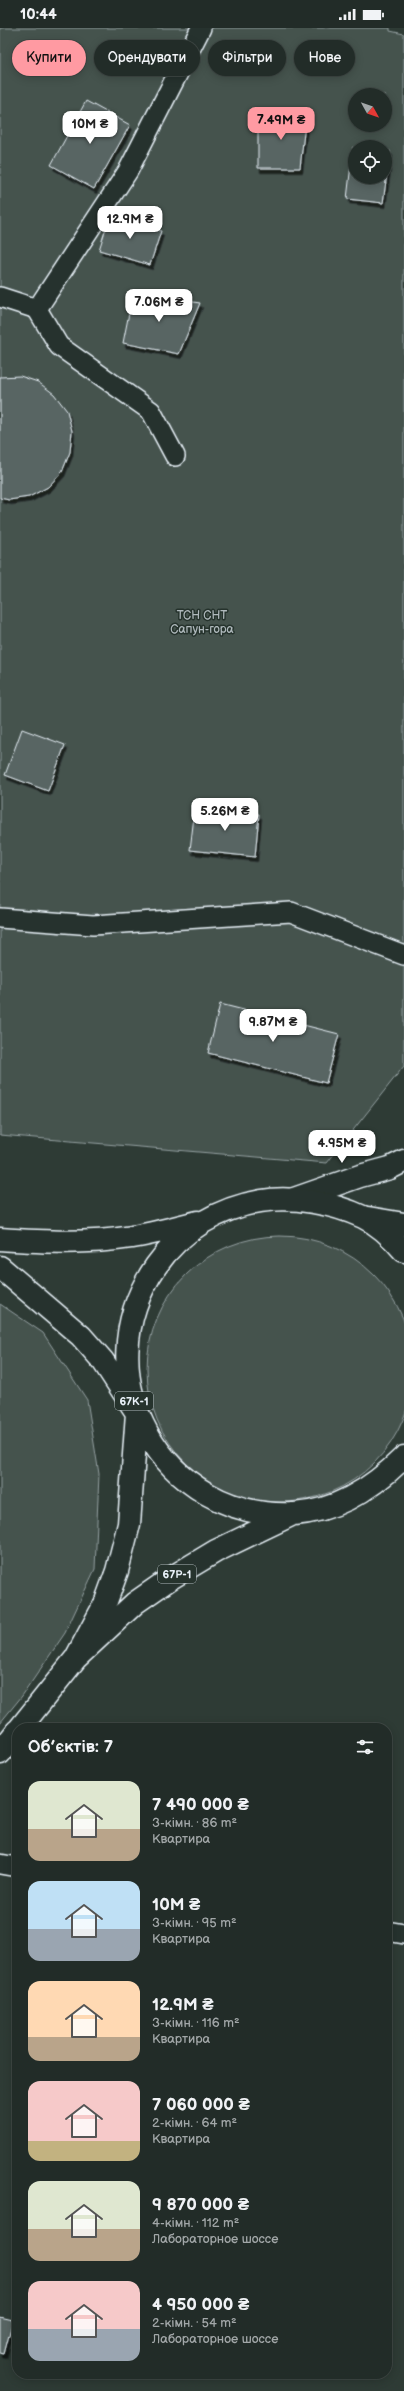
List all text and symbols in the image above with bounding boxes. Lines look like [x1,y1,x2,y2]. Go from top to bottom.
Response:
text: 10:44 [20,5,57,24]
chip: Купити [12,40,86,76]
chip: Орендувати [94,40,200,76]
chip: Фільтри [208,40,286,76]
chip: Нове [294,40,355,76]
north arrow [348,88,392,132]
map controls [348,88,392,184]
pin: 7.49M ₴ [244,107,318,141]
pin: 10M ₴ [62,111,118,145]
text: 7.49M ₴ [257,112,305,128]
text: 10M ₴ [72,116,108,132]
button: locate [348,140,392,184]
pin: 12.9M ₴ [93,206,167,240]
text: 12.9M ₴ [106,211,154,227]
pin: 7.06M ₴ [122,289,196,323]
text: 7.06M ₴ [134,294,184,310]
park label: ТСН СНТ Сапун-гора [170,608,234,637]
pin: 5.26M ₴ [188,798,262,832]
text: 5.26M ₴ [200,803,250,819]
pin: 9.87M ₴ [236,1009,310,1043]
text: 9.87M ₴ [249,1014,297,1030]
pin: 4.95M ₴ [305,1130,379,1164]
text: 4.95M ₴ [317,1135,367,1151]
road number: 67К-1 [115,1392,153,1410]
road number: 67Р-1 [158,1565,196,1583]
icon: filters [354,1736,376,1758]
text: Об’єктів: 7 [28,1737,113,1757]
text: 7 490 000 ₴ [152,1795,249,1815]
icon: home [60,1797,108,1845]
text: 3-кімн. · 86 m² [152,1815,237,1831]
text: Квартира [152,1831,210,1847]
text: 10M ₴ [152,1895,200,1915]
icon: home [60,1897,108,1945]
text: 3-кімн. · 95 m² [152,1915,237,1931]
text: Квартира [152,1931,210,1947]
text: 12.9M ₴ [152,1995,214,2015]
icon: home [60,1997,108,2045]
text: 3-кімн. · 116 m² [152,2015,240,2031]
text: Квартира [152,2031,210,2047]
text: 7 060 000 ₴ [152,2095,250,2115]
icon: home [60,2097,108,2145]
text: 2-кімн. · 64 m² [152,2115,237,2131]
text: Квартира [152,2131,210,2147]
text: 9 870 000 ₴ [152,2195,249,2215]
icon: home [60,2197,108,2245]
text: 4-кімн. · 112 m² [152,2215,239,2231]
text: Лабораторное шоссе [152,2231,279,2247]
text: 4 950 000 ₴ [152,2295,249,2315]
icon: home [60,2297,108,2345]
text: 2-кімн. · 54 m² [152,2315,237,2331]
text: Лабораторное шоссе [152,2331,279,2347]

